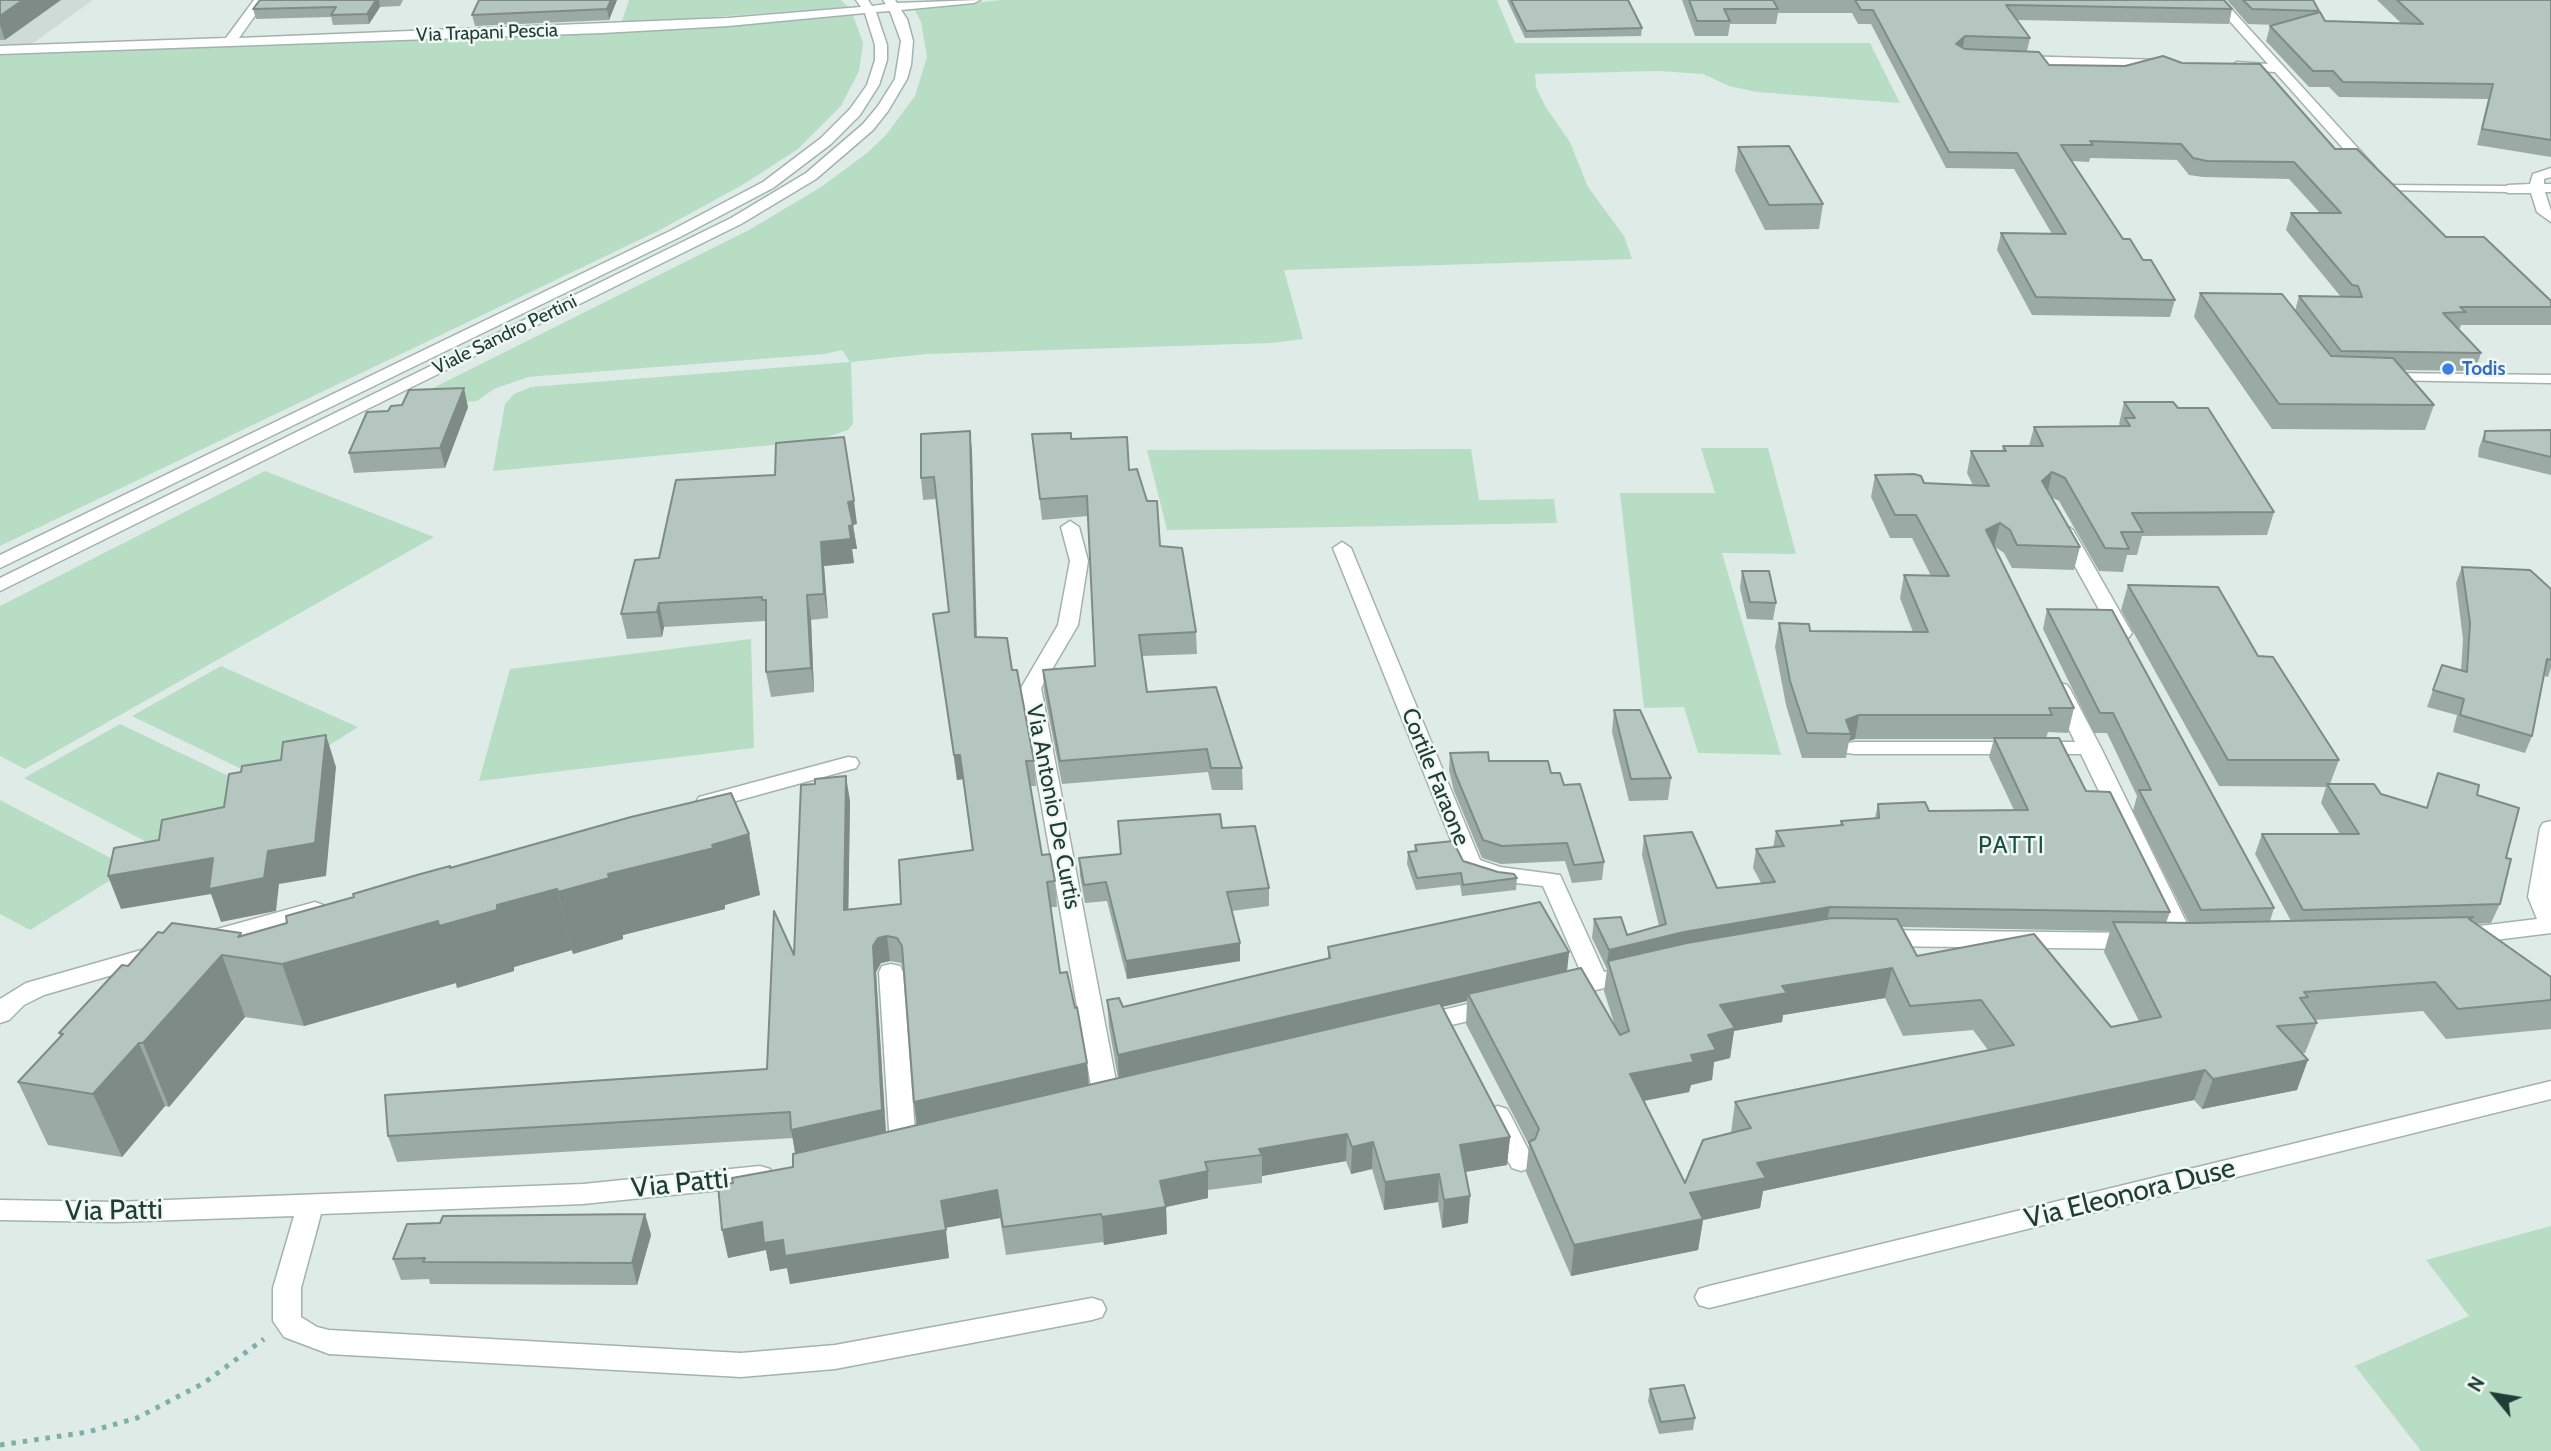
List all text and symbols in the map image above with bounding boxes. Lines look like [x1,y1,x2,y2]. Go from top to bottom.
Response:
street label: Via Trapani Pescia [416,19,558,47]
street label: Viale Sandro Pertini [429,290,581,380]
place label: Todis [2462,358,2505,380]
marker: Todis [2440,361,2456,377]
street label: Via Antonio De Curtis [1020,702,1086,912]
street label: Cortile Faraone [1395,704,1475,850]
district label: PATTI [1979,832,2045,860]
street label: Via Eleonora Duse [2021,1152,2239,1236]
street label: Via Patti [630,1162,730,1206]
street label: Via Patti [65,1193,163,1229]
north arrow [2460,1360,2530,1430]
text: N [2463,1373,2490,1396]

